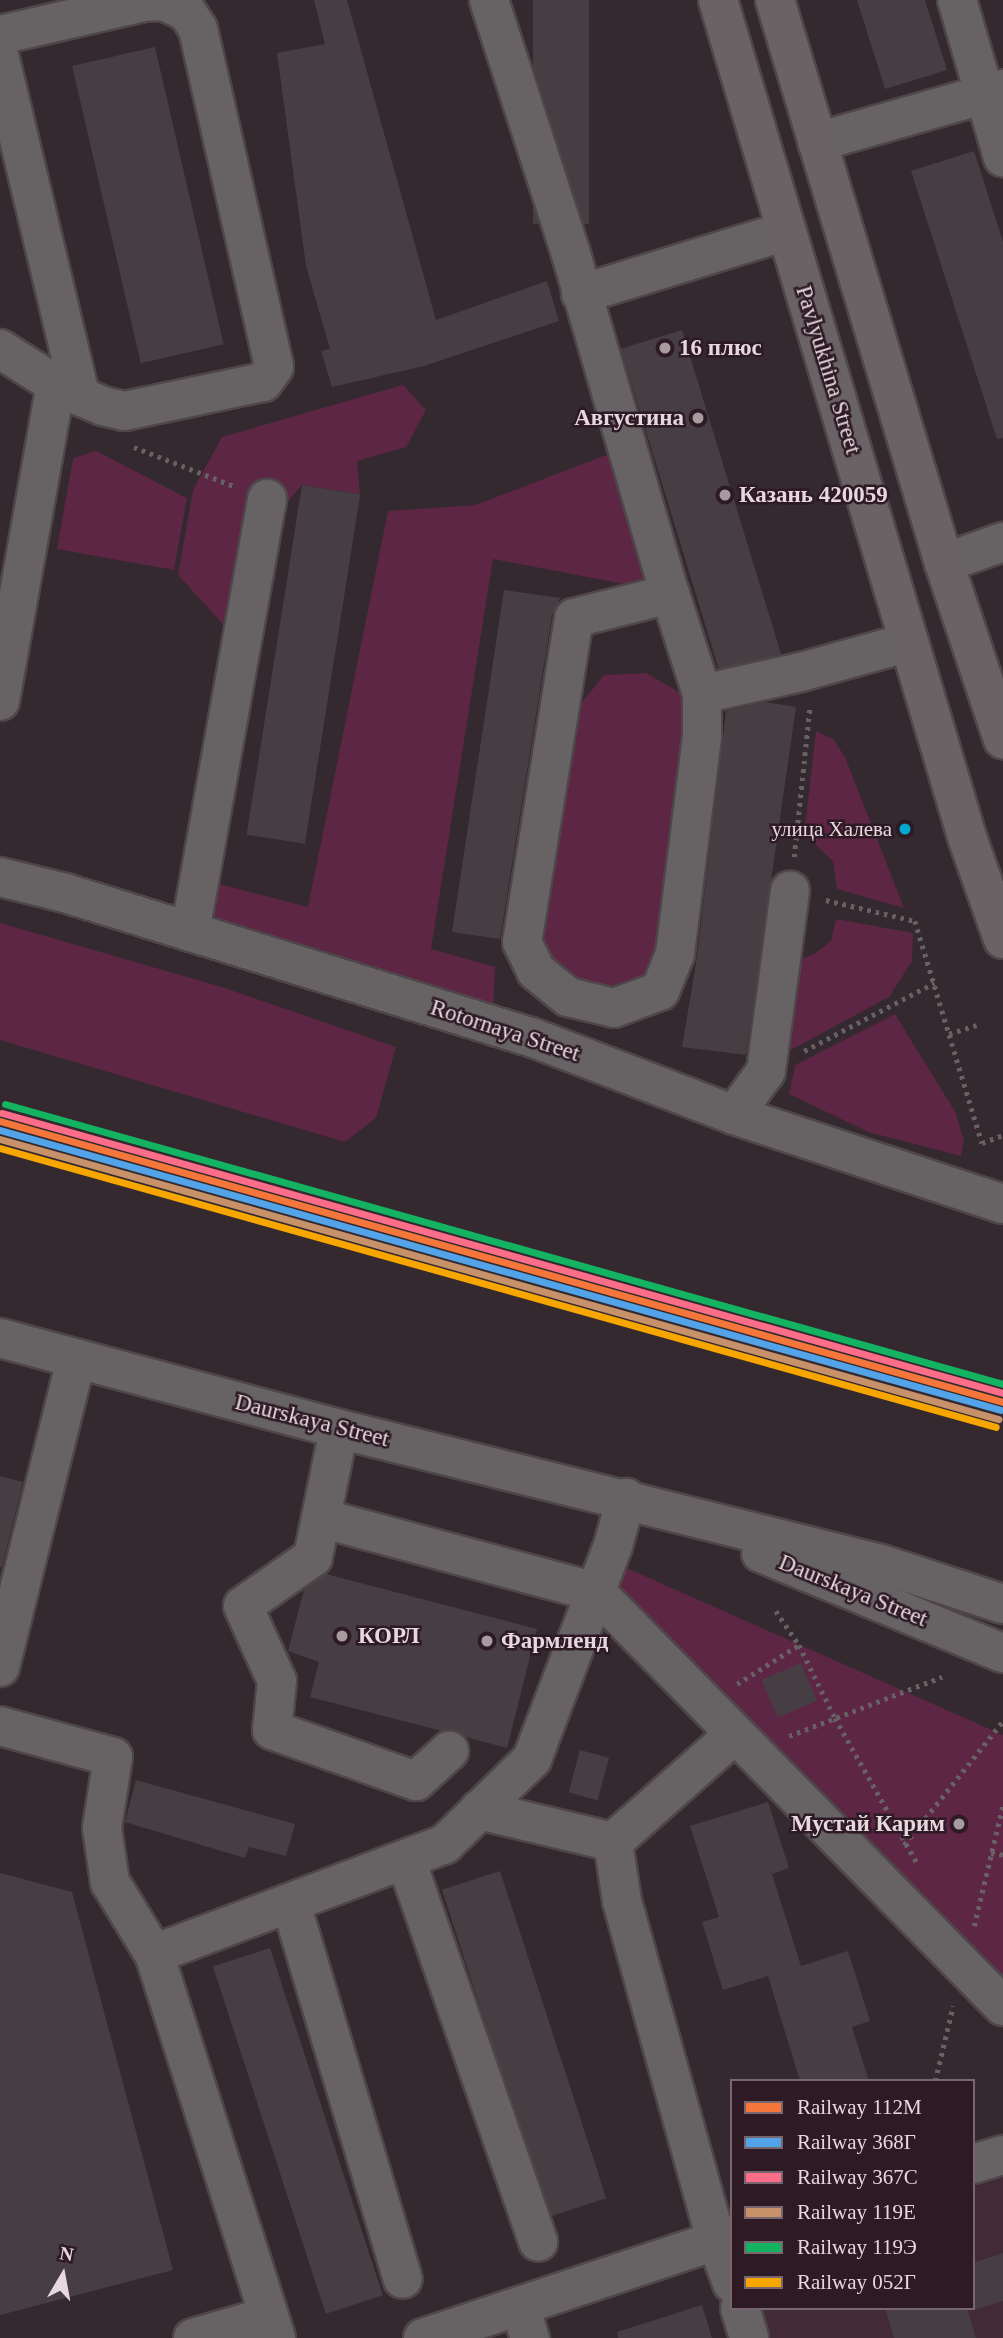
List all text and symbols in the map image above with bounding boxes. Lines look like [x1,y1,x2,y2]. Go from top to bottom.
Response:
street label: Pavlyukhina Street [789,283,867,457]
place label: 16 плюс [679,334,762,362]
marker: 16 плюс [657,340,673,356]
place label: Августина [574,404,684,432]
marker: Августина [690,410,706,426]
place label: Казань 420059 [739,481,888,509]
marker: Казань 420059 [717,487,733,503]
place label: улица Халева [771,816,892,842]
marker: улица Халева [898,822,912,836]
street label: Rotornaya Street [427,994,583,1068]
street label: Daurskaya Street [232,1389,392,1453]
street label: Daurskaya Street [775,1549,931,1633]
place label: КОРЛ [358,1622,420,1650]
marker: КОРЛ [332,1626,352,1646]
place label: Фармленд [501,1627,608,1655]
marker: Фармленд [479,1633,495,1649]
place label: Мустай Карим [791,1810,945,1838]
marker: Мустай Карим [951,1816,967,1832]
legend [730,2079,975,2310]
text: Railway 112М [797,2095,922,2119]
text: Railway 368Г [797,2130,916,2154]
text: Railway 367С [797,2165,918,2189]
text: Railway 119Е [797,2200,916,2224]
text: Railway 119Э [797,2235,917,2259]
north arrow [28,2240,98,2310]
text: N [58,2242,75,2265]
text: Railway 052Г [797,2270,916,2294]

